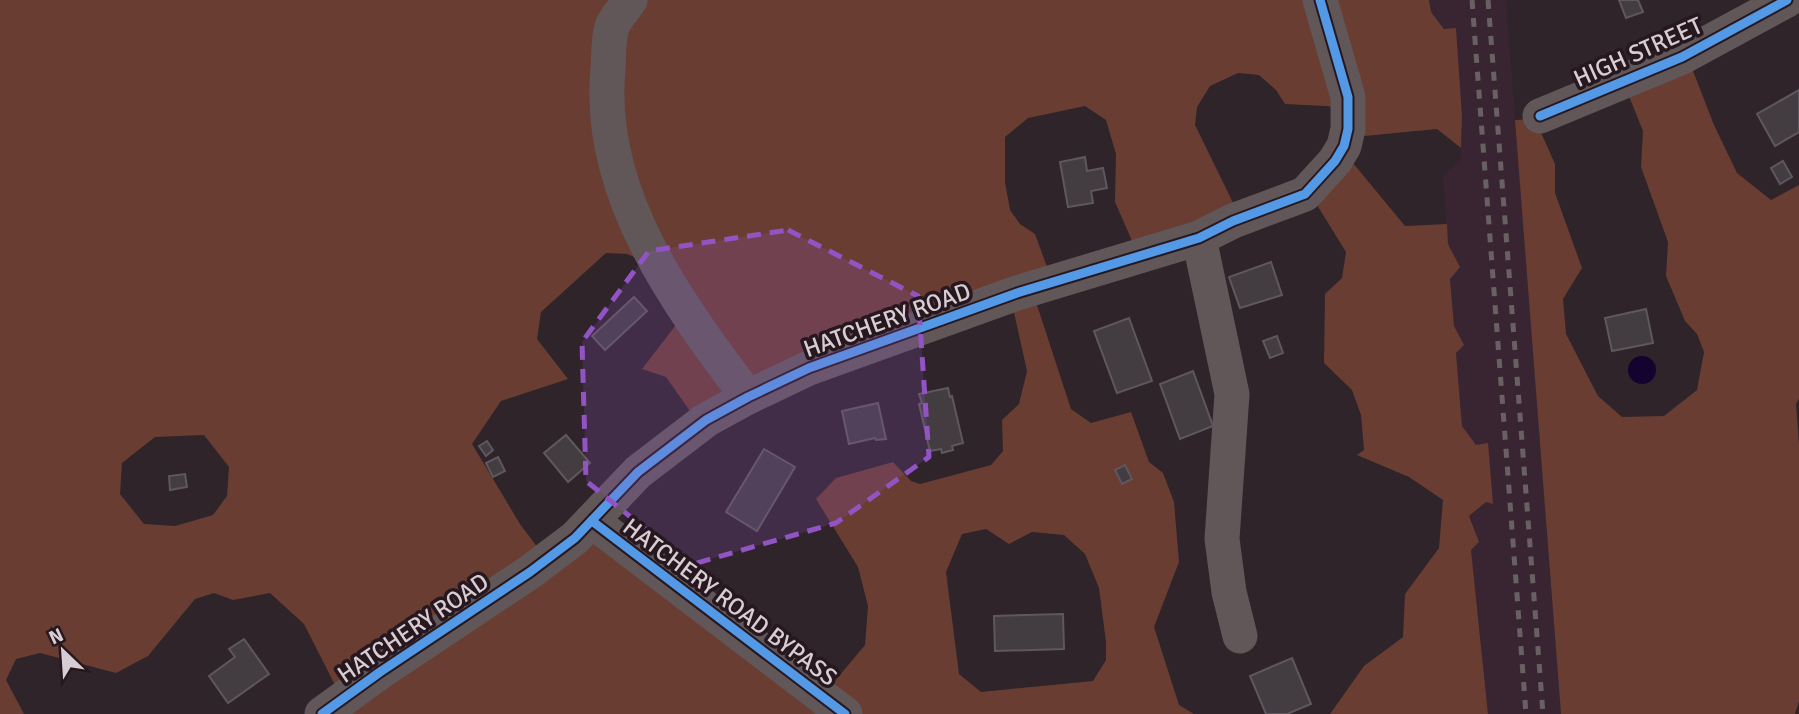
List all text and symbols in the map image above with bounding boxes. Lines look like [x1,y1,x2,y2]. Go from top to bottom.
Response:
street label: HIGH STREET [1569,10,1707,94]
street label: HATCHERY ROAD [799,276,975,364]
street label: HATCHERY ROAD BYPASS [617,512,843,692]
street label: HATCHERY ROAD [332,566,494,690]
north arrow [28,616,98,686]
text: N [45,623,67,650]

